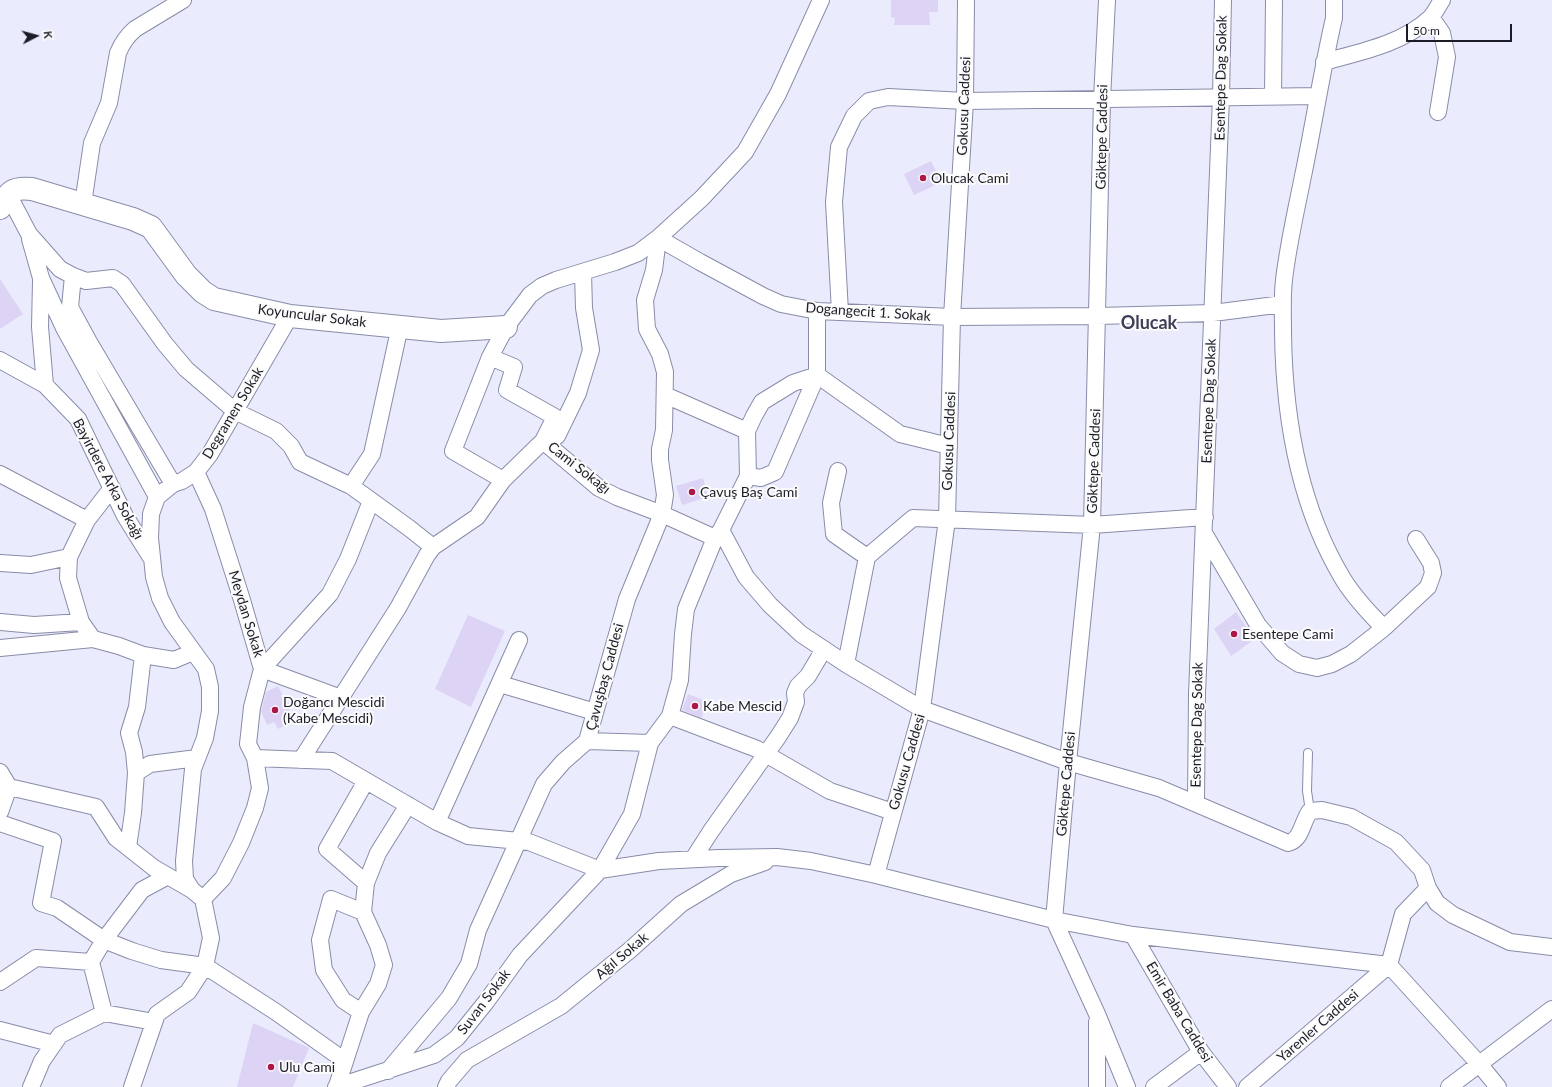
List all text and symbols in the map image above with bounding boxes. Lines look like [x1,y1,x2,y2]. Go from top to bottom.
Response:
street label: Esentepe Dag Sokak [1212,15,1230,141]
north arrow [16,16,56,56]
scale bar [1408,16,1514,42]
text: 50 m [1413,23,1440,38]
text: K [42,30,55,39]
street label: Gokusu Caddesi [954,56,974,156]
street label: Göktepe Caddesi [1093,84,1111,190]
place label: Olucak Cami [931,170,1009,186]
marker: Olucak Cami [918,173,928,183]
street label: Dogangecit 1. Sokak [805,299,931,325]
street label: Koyuncular Sokak [257,301,367,331]
district label: Olucak [1121,312,1177,334]
street label: Esentepe Dag Sokak [1198,338,1220,464]
street label: Degramen Sokak [199,364,267,462]
street label: Gokusu Caddesi [939,391,959,491]
street label: Göktepe Caddesi [1084,408,1104,514]
street label: Bayirdere Arka Sokağı [69,416,147,542]
street label: Cami Sokağı [544,438,614,498]
place label: Çavuş Baş Cami [700,484,798,500]
marker: Çavuş Baş Cami [687,487,697,497]
street label: Meydan Sokak [225,569,267,659]
street label: Çavuşbaş Caddesi [583,621,627,733]
place label: Esentepe Cami [1242,626,1334,642]
marker: Esentepe Cami [1229,629,1239,639]
street label: Esentepe Dag Sokak [1188,662,1206,788]
place label: Doğancı Mescidi (Kabe Mescidi) [283,694,385,726]
place label: Kabe Mescid [703,698,782,714]
marker: Kabe Mescid [690,701,700,711]
marker: Doğancı Mescidi (Kabe Mescidi) [270,705,280,715]
street label: Gokusu Caddesi [885,712,929,812]
street label: Göktepe Caddesi [1053,731,1079,837]
street label: Ağıl Sokak [592,929,652,983]
street label: Emir Baba Caddesi [1142,959,1216,1065]
street label: Suvan Sokak [454,966,514,1038]
street label: Yarenler Caddesi [1274,986,1362,1066]
place label: Ulu Cami [279,1059,335,1075]
marker: Ulu Cami [266,1062,276,1072]

